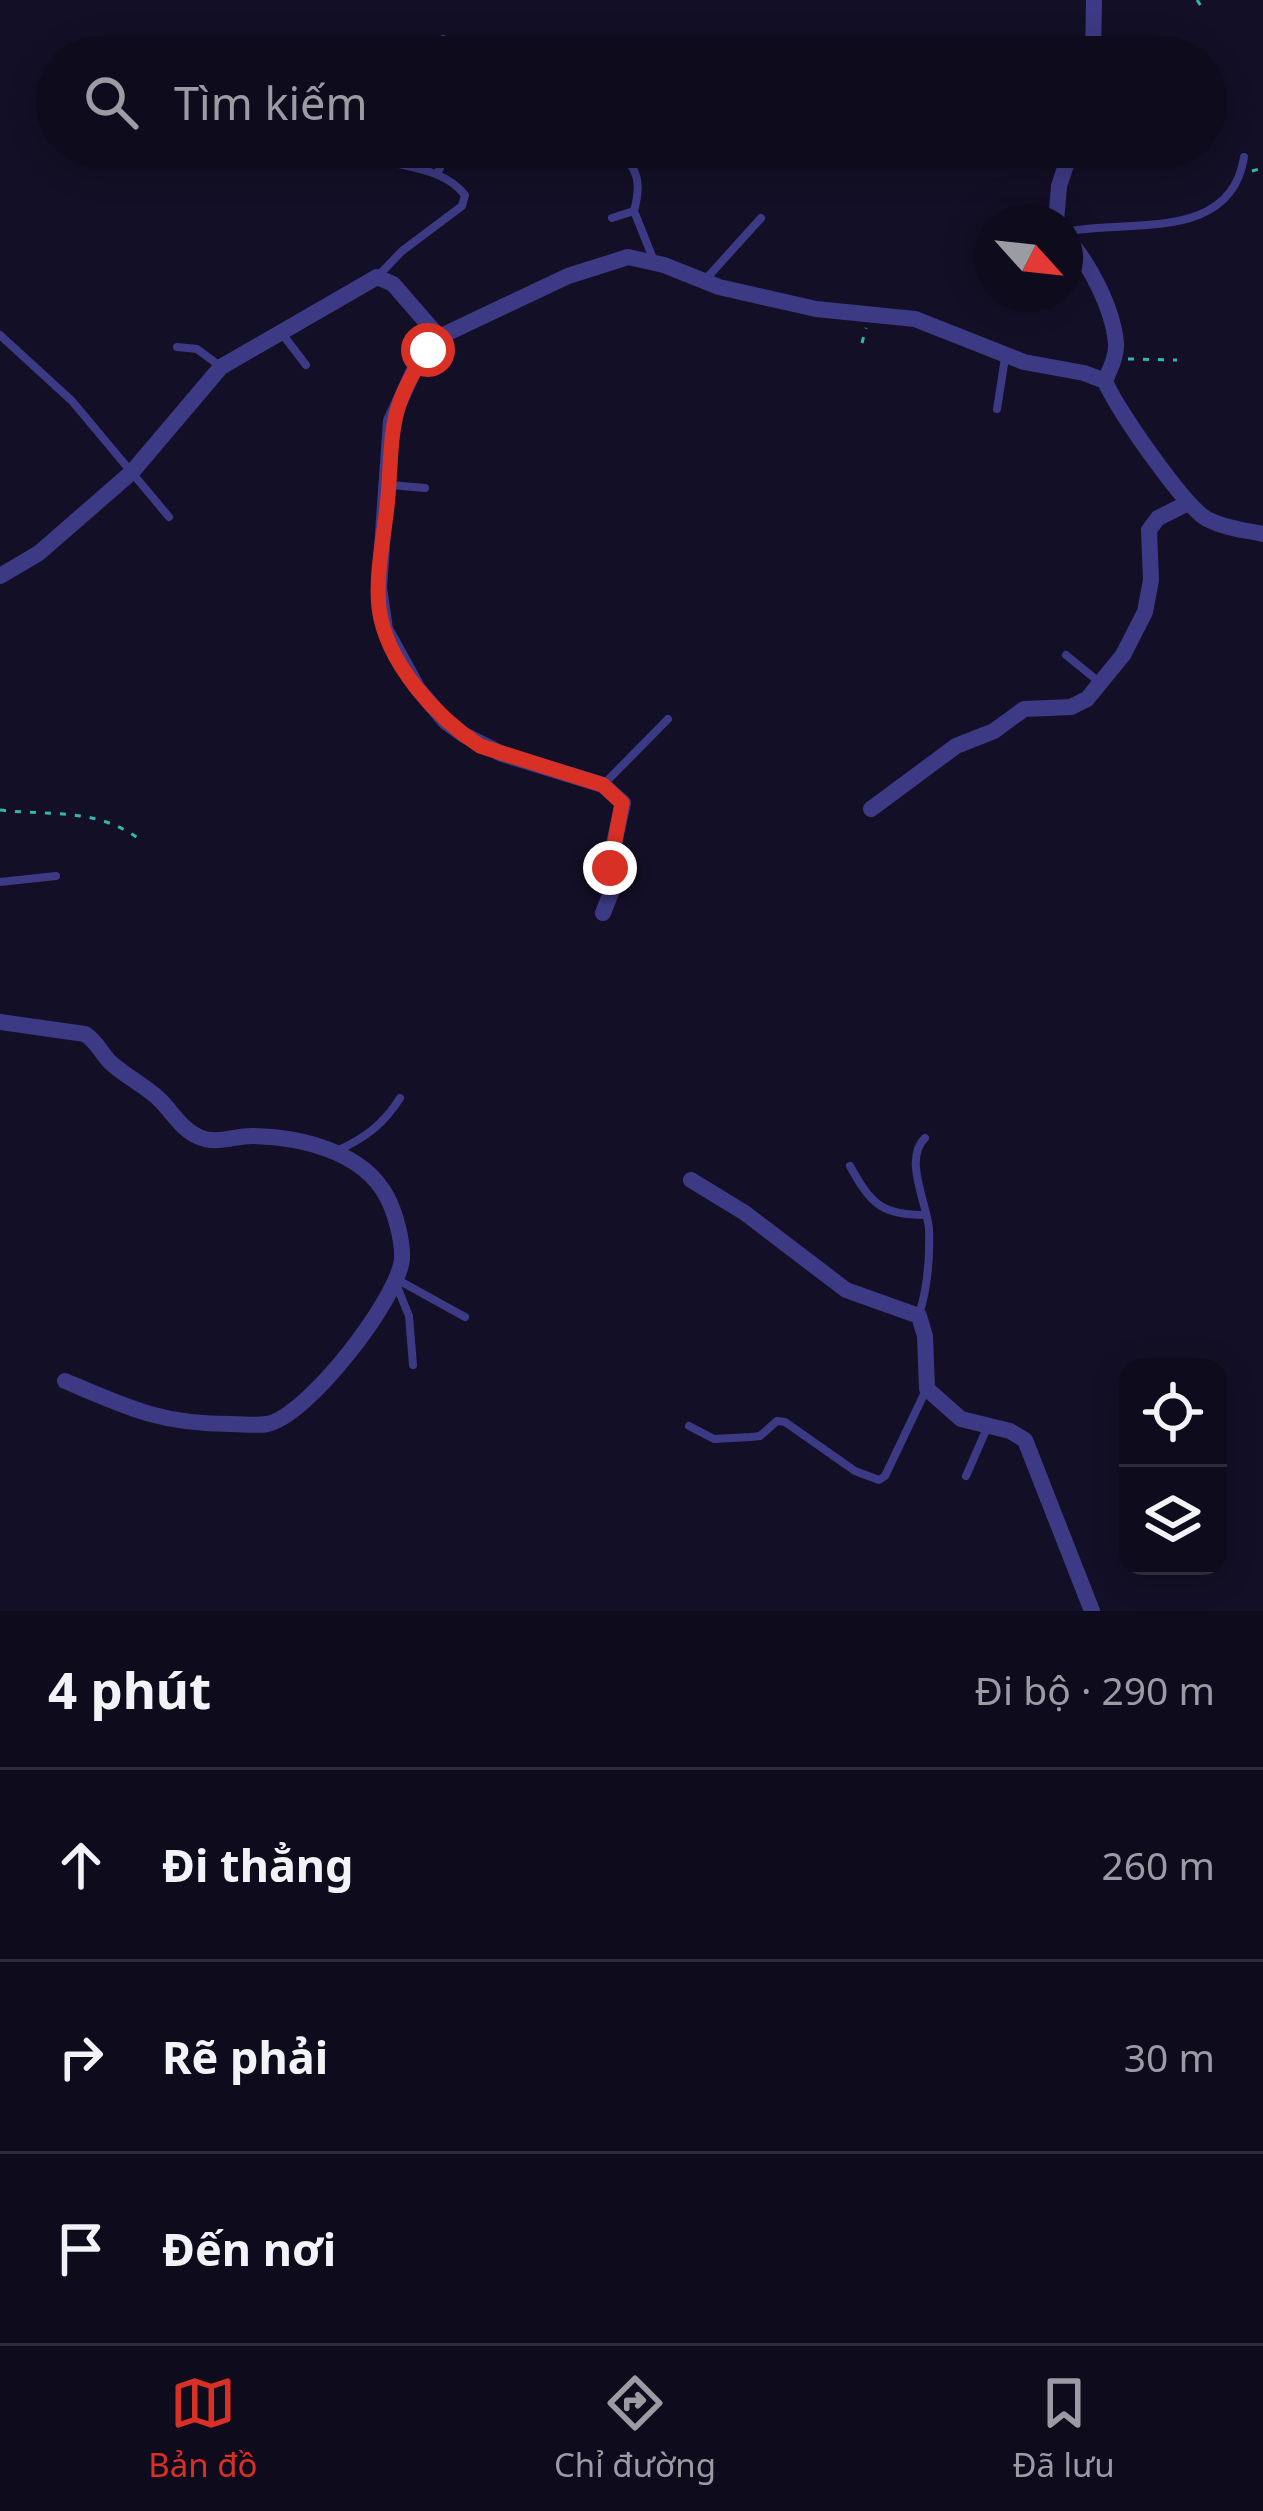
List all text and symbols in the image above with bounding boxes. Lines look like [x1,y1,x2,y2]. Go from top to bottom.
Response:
search box [36,36,1227,168]
icon: search [78,69,144,135]
text: Tìm kiếm [174,72,368,133]
north arrow [975,204,1083,312]
route start [401,323,455,377]
route end [583,841,637,895]
map controls [1119,1359,1227,1575]
button: locate [1119,1359,1227,1467]
button: layers [1119,1467,1227,1575]
text: 4 phút [48,1654,211,1724]
text: Đi bộ · 290 m [974,1663,1215,1716]
icon: ahead [48,1832,114,1898]
text: Đi thẳng [162,1834,354,1895]
text: 260 m [1101,1838,1215,1891]
icon: right [48,2024,114,2090]
text: Rẽ phải [162,2026,328,2087]
text: 30 m [1124,2030,1215,2083]
icon: arrive [48,2216,114,2282]
text: Đến nơi [162,2218,336,2279]
tab: Bản đồ [148,2370,258,2487]
tab: Chỉ đường [554,2370,716,2487]
tab: Đã lưu [1012,2370,1115,2487]

